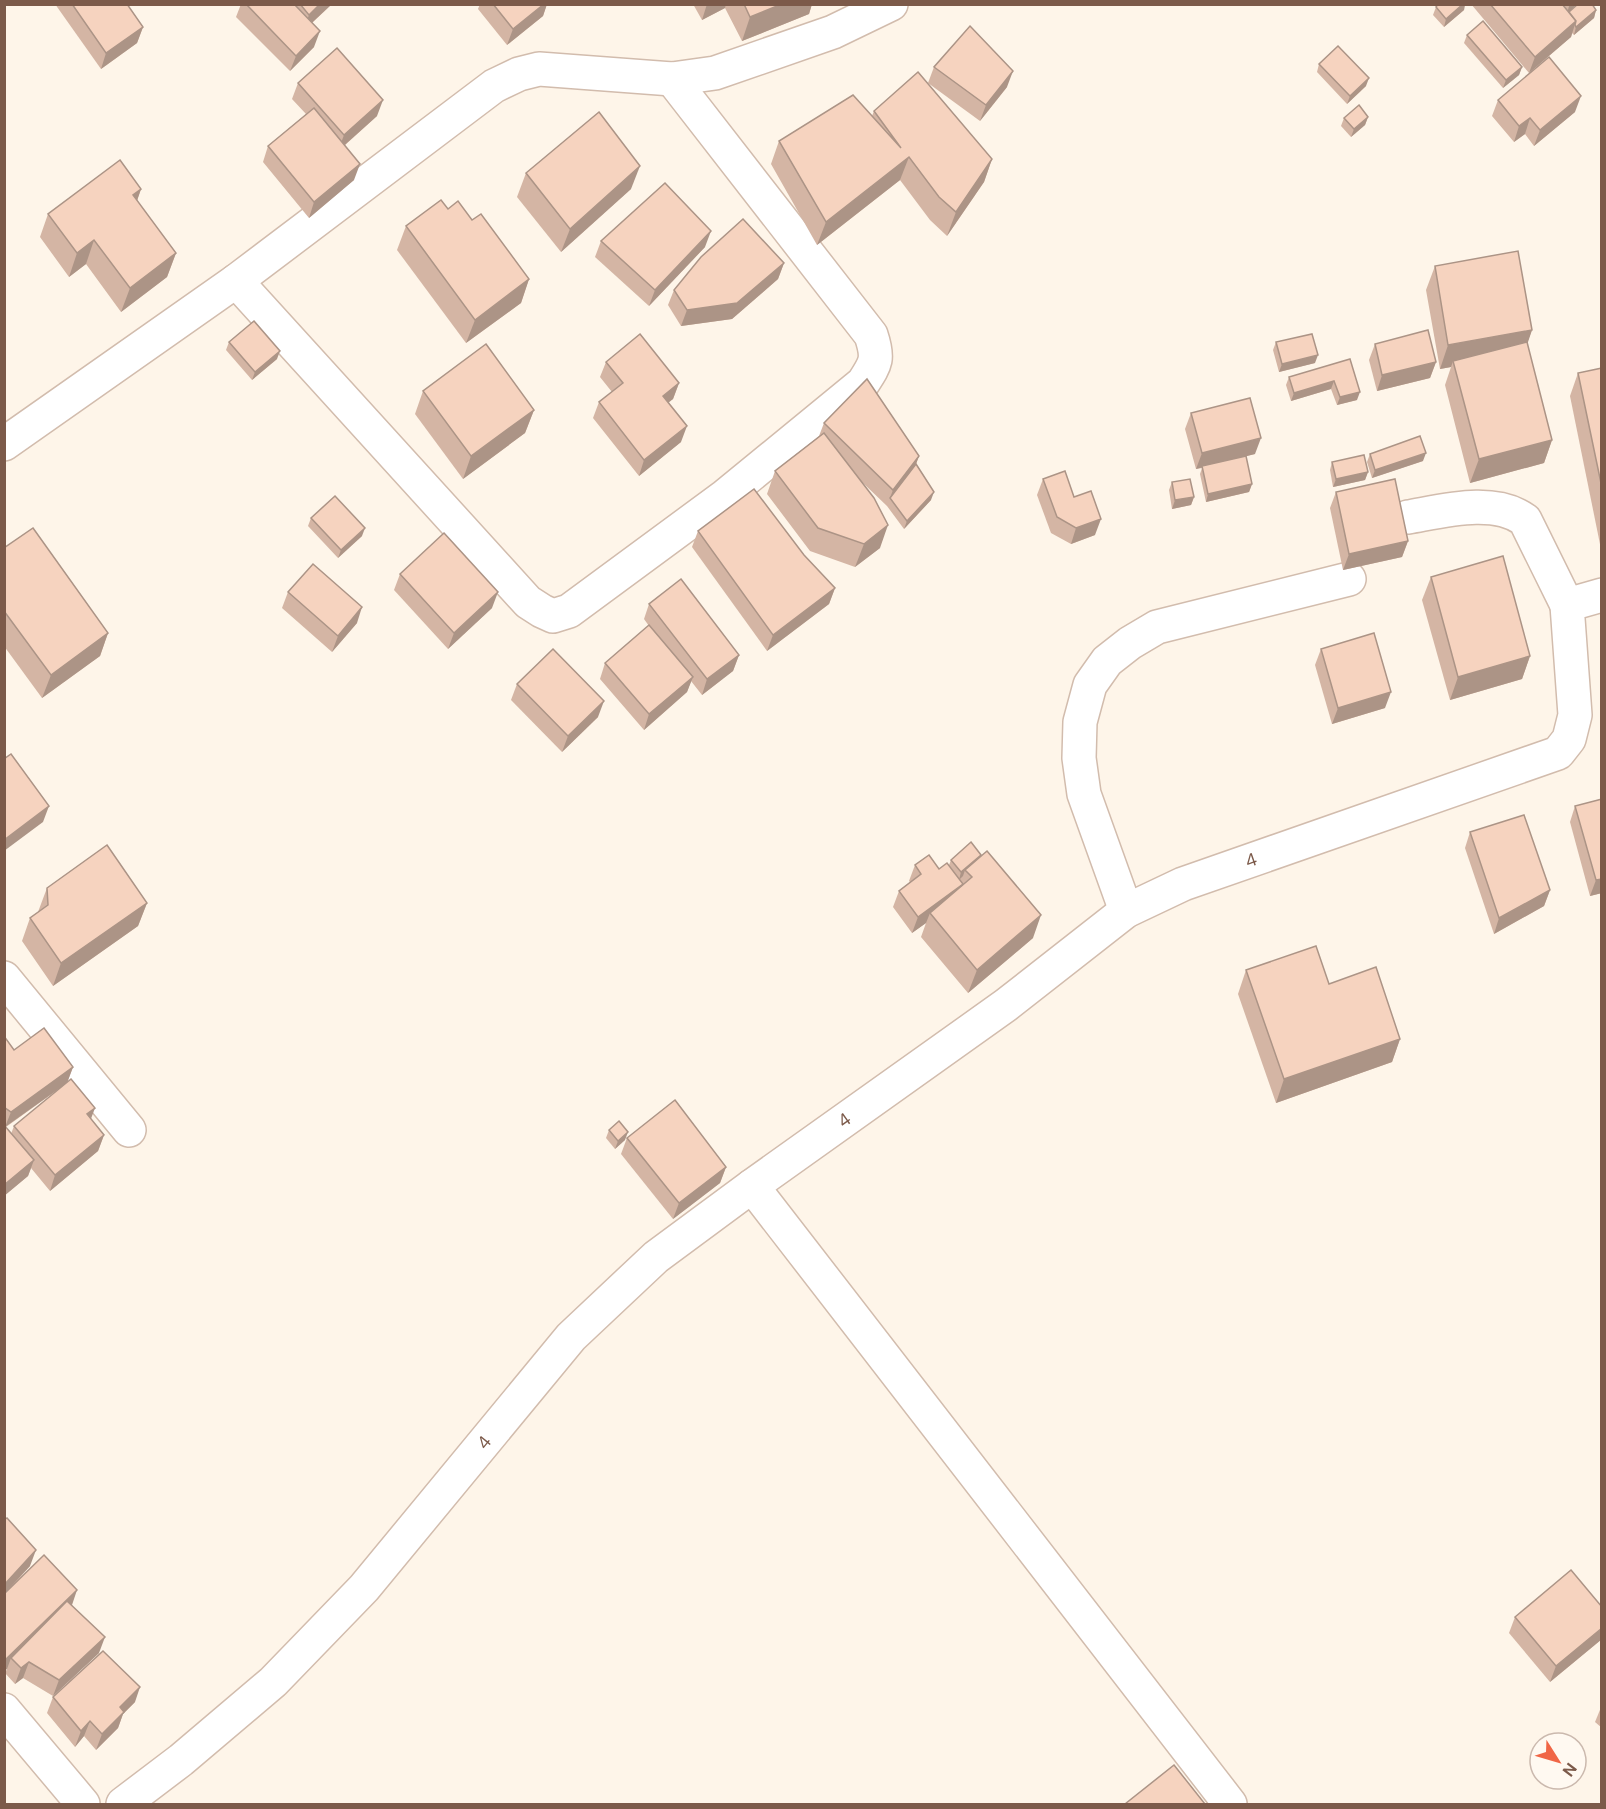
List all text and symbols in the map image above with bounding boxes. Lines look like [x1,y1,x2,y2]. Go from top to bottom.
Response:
street label: 4 [1242,847,1260,873]
street label: 4 [833,1107,856,1133]
street label: 4 [471,1430,497,1454]
north arrow [1528,1731,1588,1791]
text: N [1558,1759,1581,1781]

